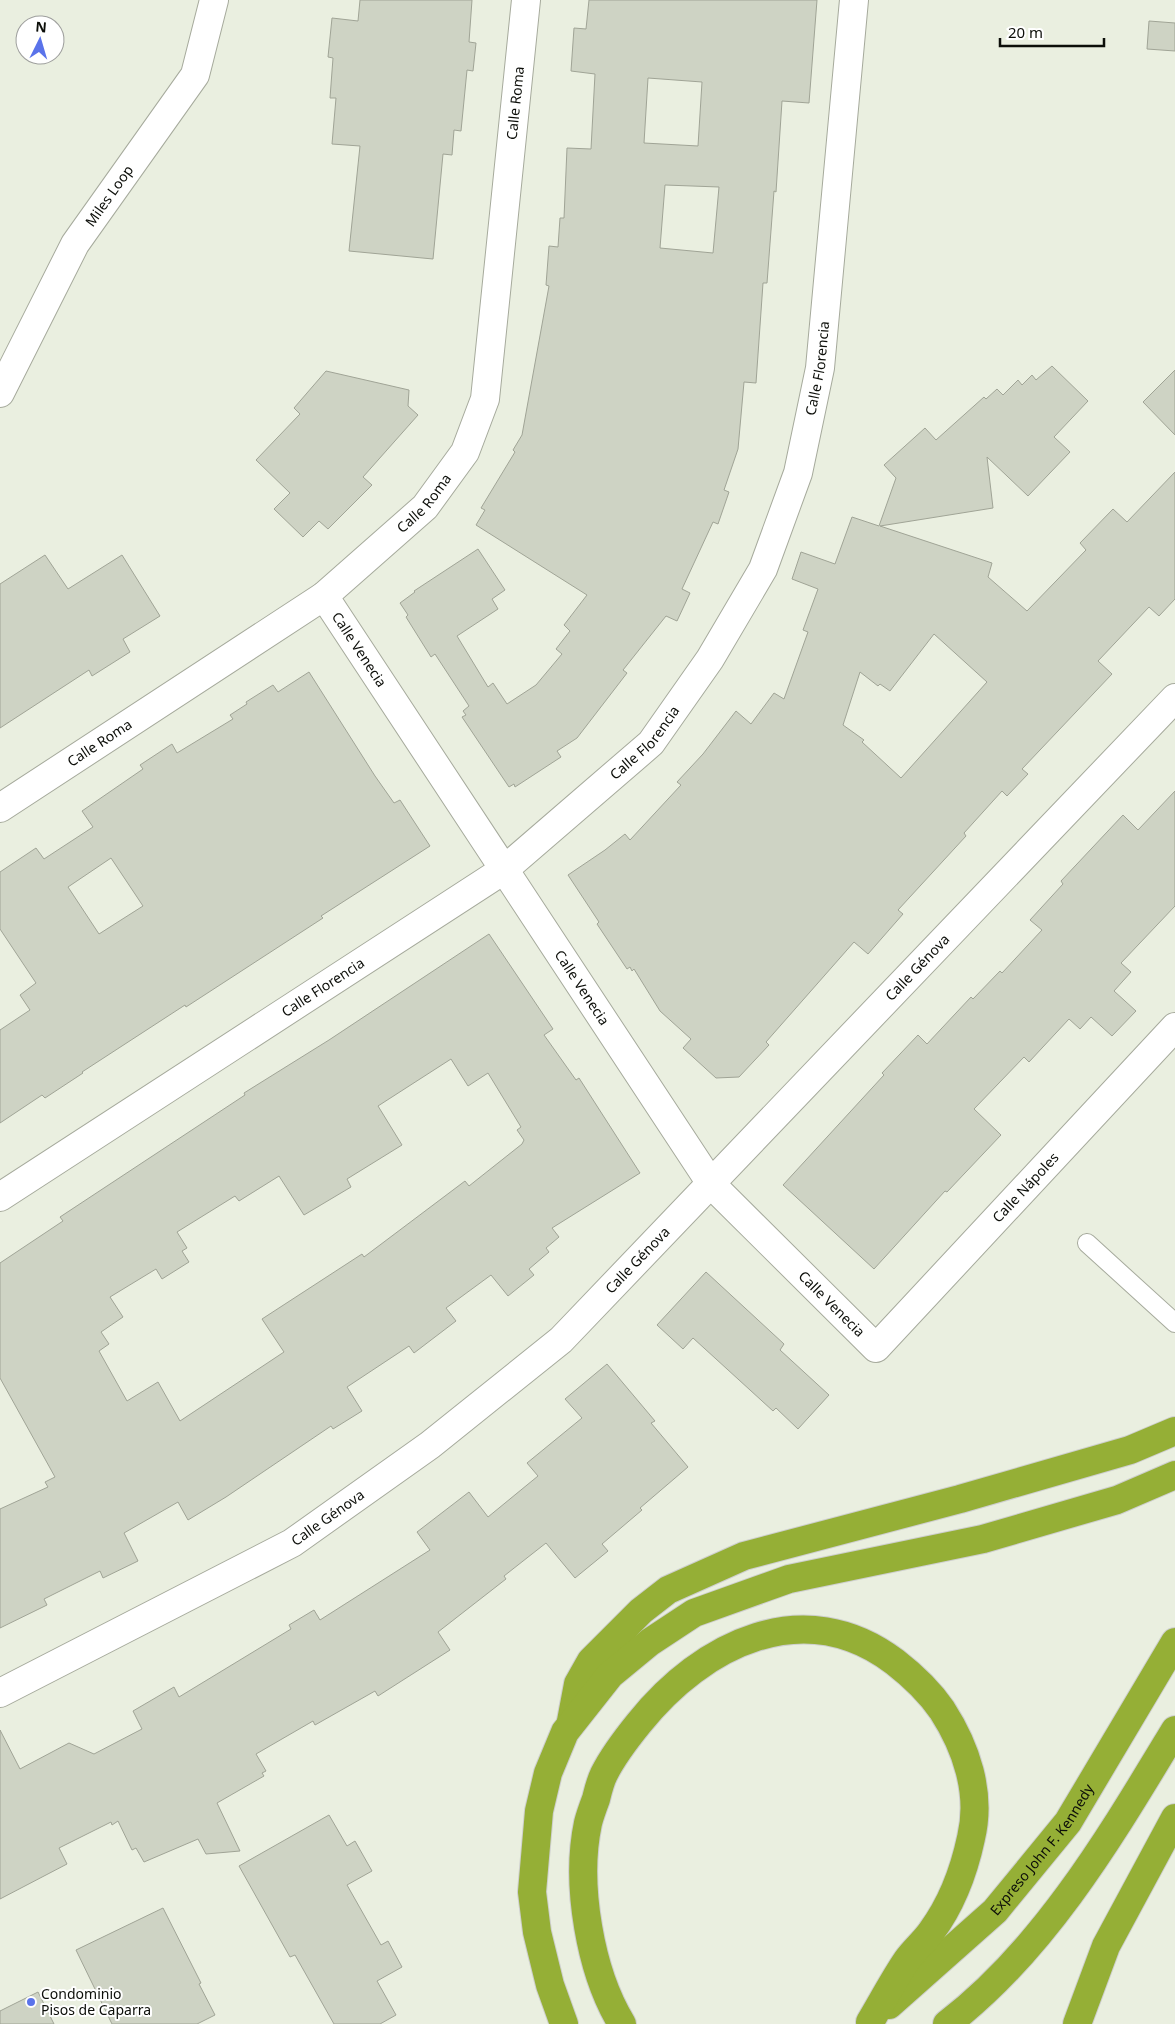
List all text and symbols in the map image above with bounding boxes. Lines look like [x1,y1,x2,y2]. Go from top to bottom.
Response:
north arrow [15,15,65,65]
scale bar [1000,15,1104,47]
text: N [35,17,48,37]
text: 20 m [1008,22,1043,42]
street label: Calle Roma [502,65,528,141]
street label: Miles Loop [81,161,137,230]
street label: Calle Florencia [800,320,833,417]
street label: Calle Roma [392,470,455,537]
street label: Calle Venecia [328,608,391,690]
street label: Calle Florencia [605,702,683,784]
street label: Calle Roma [63,714,135,771]
street label: Calle Génova [881,930,953,1004]
street label: Calle Venecia [551,946,614,1029]
street label: Calle Florencia [278,953,368,1021]
street label: Calle Nápoles [988,1148,1063,1226]
street label: Calle Génova [601,1222,673,1297]
street label: Calle Venecia [795,1266,869,1341]
street label: Calle Génova [287,1485,368,1550]
street label: Expreso John F. Kennedy [985,1780,1098,1919]
place label: Condominio Pisos de Caparra [41,1984,151,2019]
marker: Condominio Pisos de Caparra [25,1996,37,2008]

